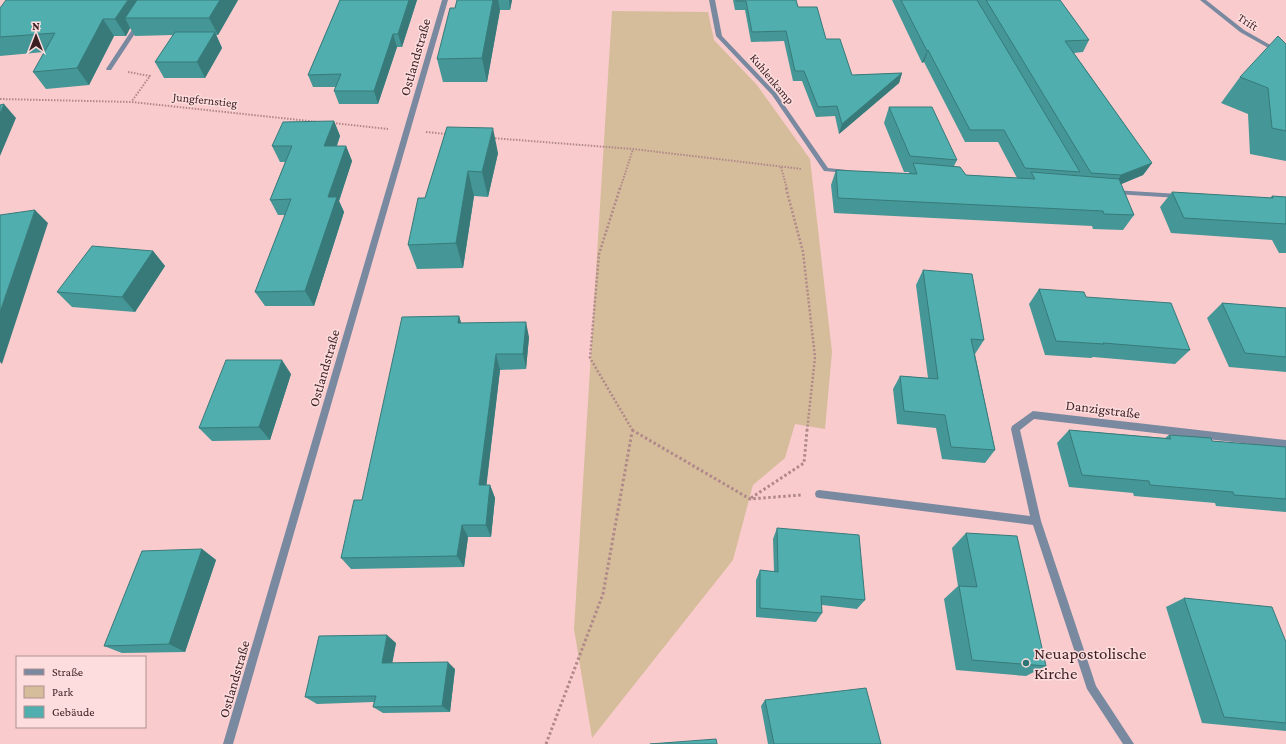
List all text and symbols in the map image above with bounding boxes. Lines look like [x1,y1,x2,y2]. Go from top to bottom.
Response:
street label: Trift [1235,10,1262,34]
north arrow [16,16,56,56]
street label: Ostlandstraße [396,16,434,98]
text: N [32,20,40,32]
street label: Kuhlenkamp [747,51,797,107]
street label: Jungfernstieg [171,90,238,110]
street label: Ostlandstraße [305,327,343,409]
street label: Danzigstraße [1065,396,1141,422]
street label: Ostlandstraße [215,638,253,720]
place label: Neuapostolische Kirche [1034,644,1147,683]
legend [16,656,146,728]
marker: Neuapostolische Kirche [1021,658,1031,668]
text: Straße [52,665,83,679]
text: Park [52,685,74,699]
text: Gebäude [52,705,94,719]

